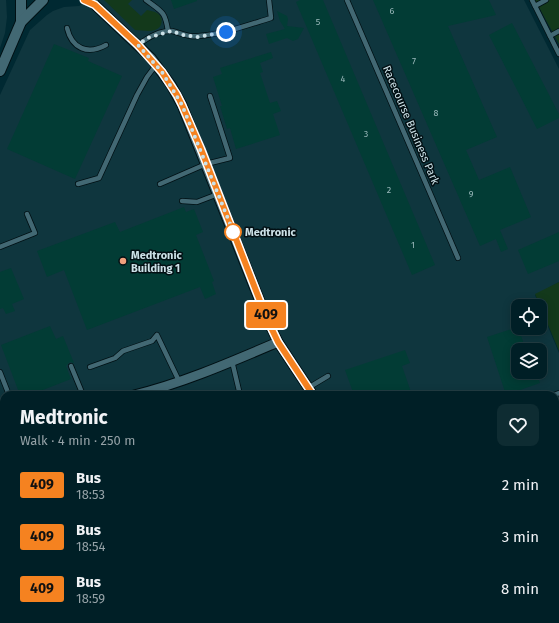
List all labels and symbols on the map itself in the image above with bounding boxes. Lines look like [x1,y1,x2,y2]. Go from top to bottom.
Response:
house number: 6 [390,6,395,16]
house number: 5 [316,17,321,27]
your location [216,22,236,42]
house number: 7 [412,56,416,66]
street label: Racecourse Business Park [380,64,442,187]
house number: 4 [341,74,346,84]
house number: 8 [434,108,439,118]
house number: 3 [364,129,368,139]
house number: 2 [387,185,391,195]
house number: 9 [469,189,474,199]
marker: Medtronic [224,223,242,241]
place label: Medtronic [245,226,297,239]
house number: 1 [411,240,415,250]
place label: Medtronic Building 1 [131,249,183,275]
marker: Medtronic Building 1 [118,256,128,266]
line badge: 409 [243,302,289,328]

